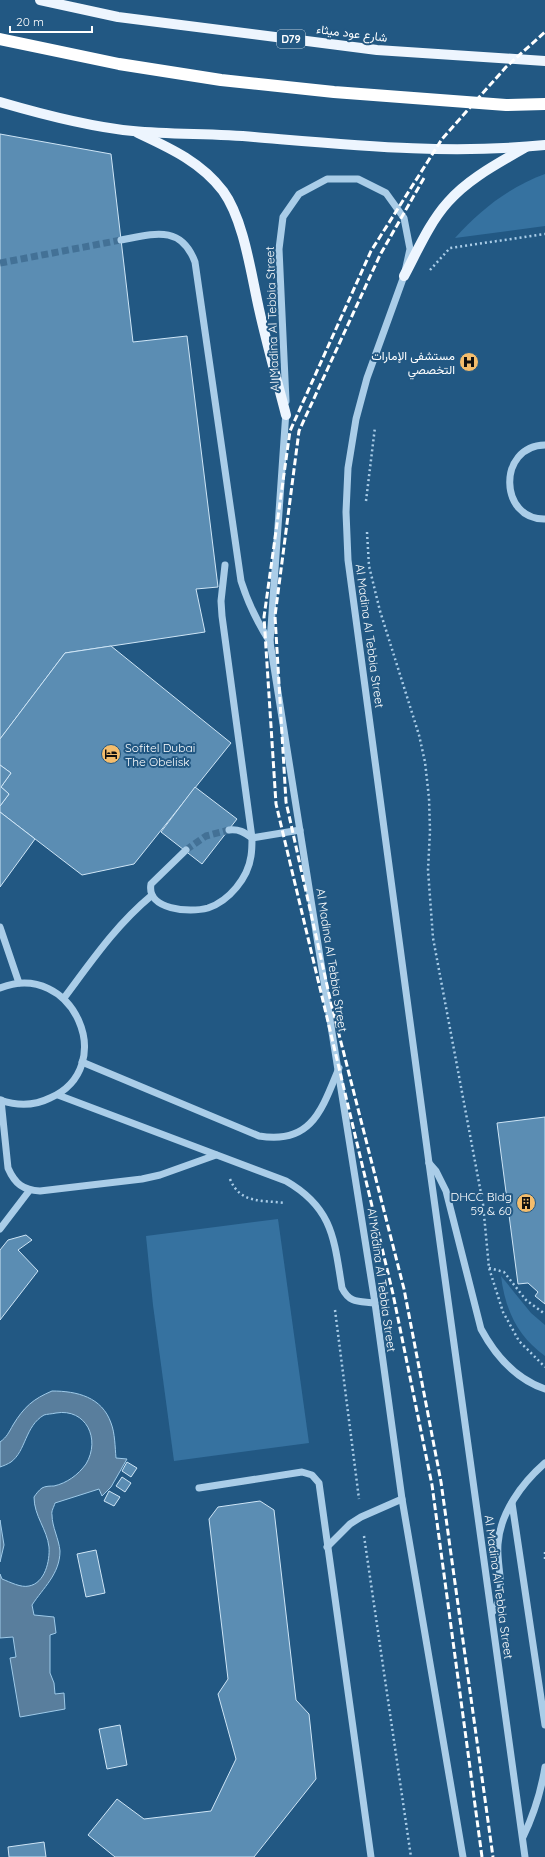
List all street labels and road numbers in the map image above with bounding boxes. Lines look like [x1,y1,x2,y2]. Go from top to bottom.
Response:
street label: شارع عود ميثاء [315,21,388,47]
road number: D79 [277,30,305,48]
street label: Al Madina Al Tebbia Street [262,246,282,392]
street label: Al Madina Al Tebbia Street [352,563,388,709]
street label: Al Madina Al Tebbia Street [313,887,351,1033]
street label: Al Madina Al Tebbia Street [364,1207,400,1353]
street label: Al Madina Al Tebbia Street [481,1514,517,1660]

